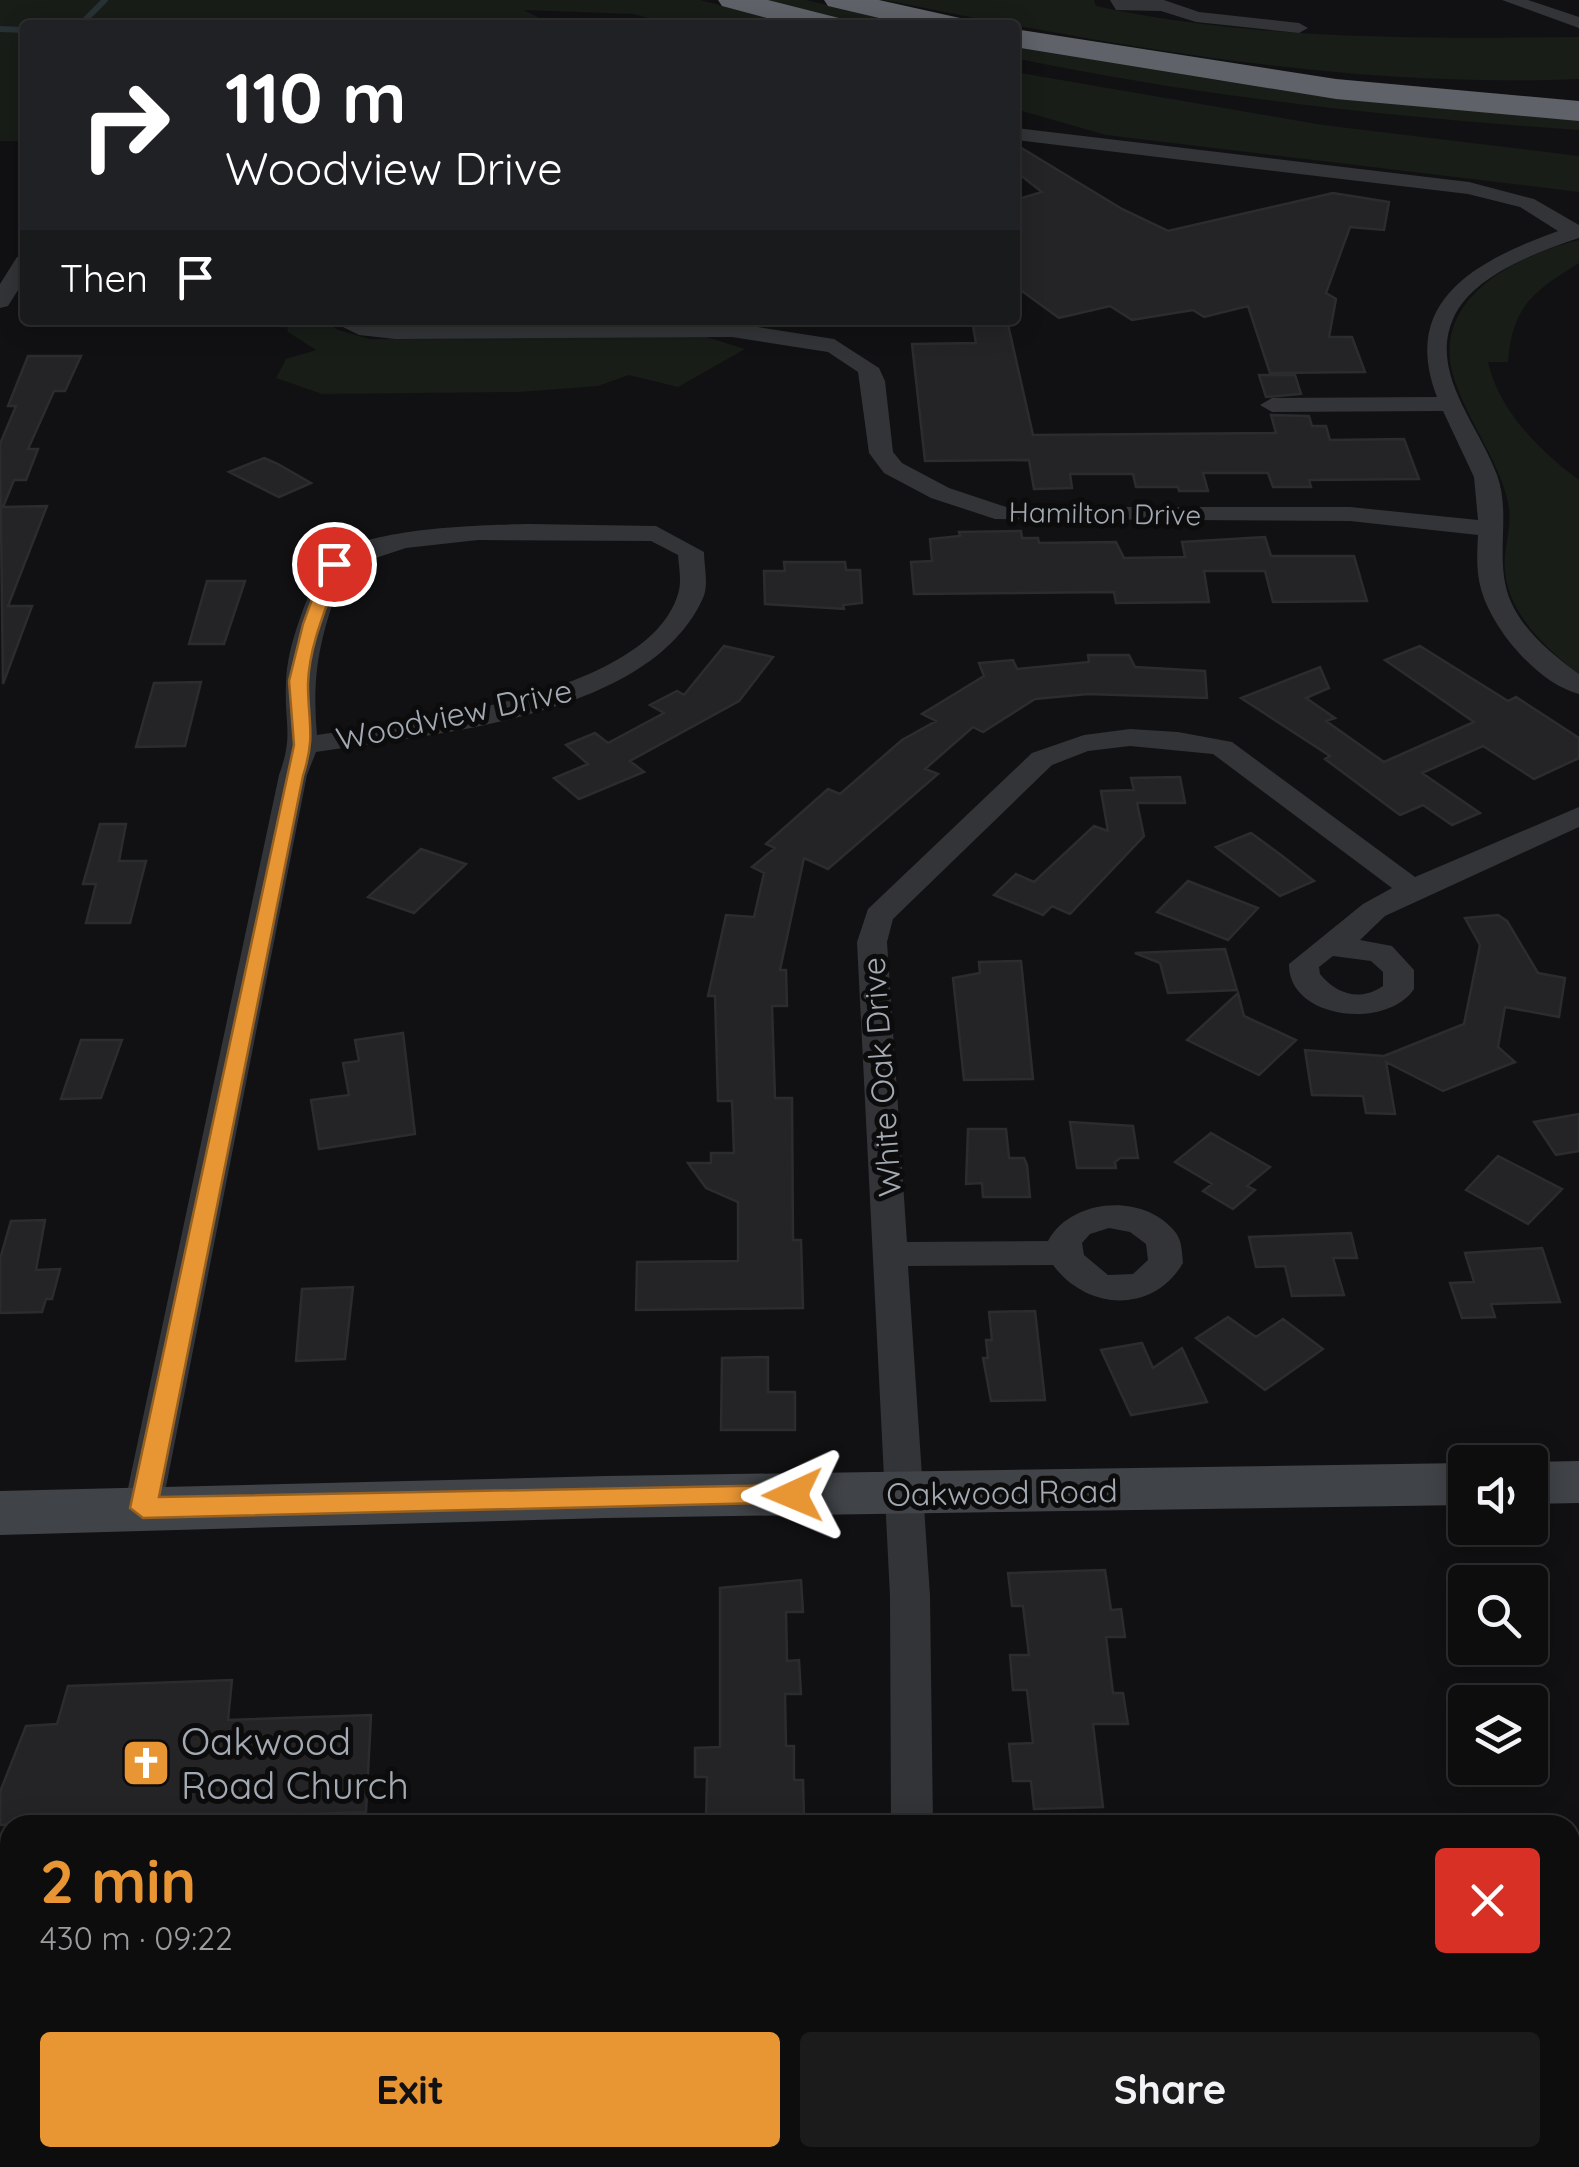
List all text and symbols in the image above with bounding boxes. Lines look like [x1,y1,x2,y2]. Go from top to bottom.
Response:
text: 110 m [225,53,407,141]
icon: right [60,60,190,190]
text: Woodview Drive [225,140,563,196]
icon: arrive [168,250,223,305]
text: Then [60,254,148,302]
street label: Hamilton Drive [1008,494,1202,532]
pin [292,522,377,607]
icon: arrive [307,537,362,592]
street label: Woodview Drive [332,669,576,759]
street label: White Oak Drive [853,956,909,1198]
position arrow [741,1443,845,1547]
map controls [1448,1445,1548,1785]
button: sound [1448,1445,1548,1545]
street label: Oakwood Road [886,1470,1118,1514]
button: search [1448,1565,1548,1665]
button: layers [1448,1685,1548,1785]
place label: Oakwood Road Church [181,1717,409,1809]
church icon: Oakwood Road Church [120,1737,172,1789]
text: 2 min [40,1843,196,1918]
button: close [1435,1848,1540,1953]
text: 430 m · 09:22 [40,1918,233,1958]
button: Exit [40,2032,780,2147]
button: Share [800,2032,1540,2147]

